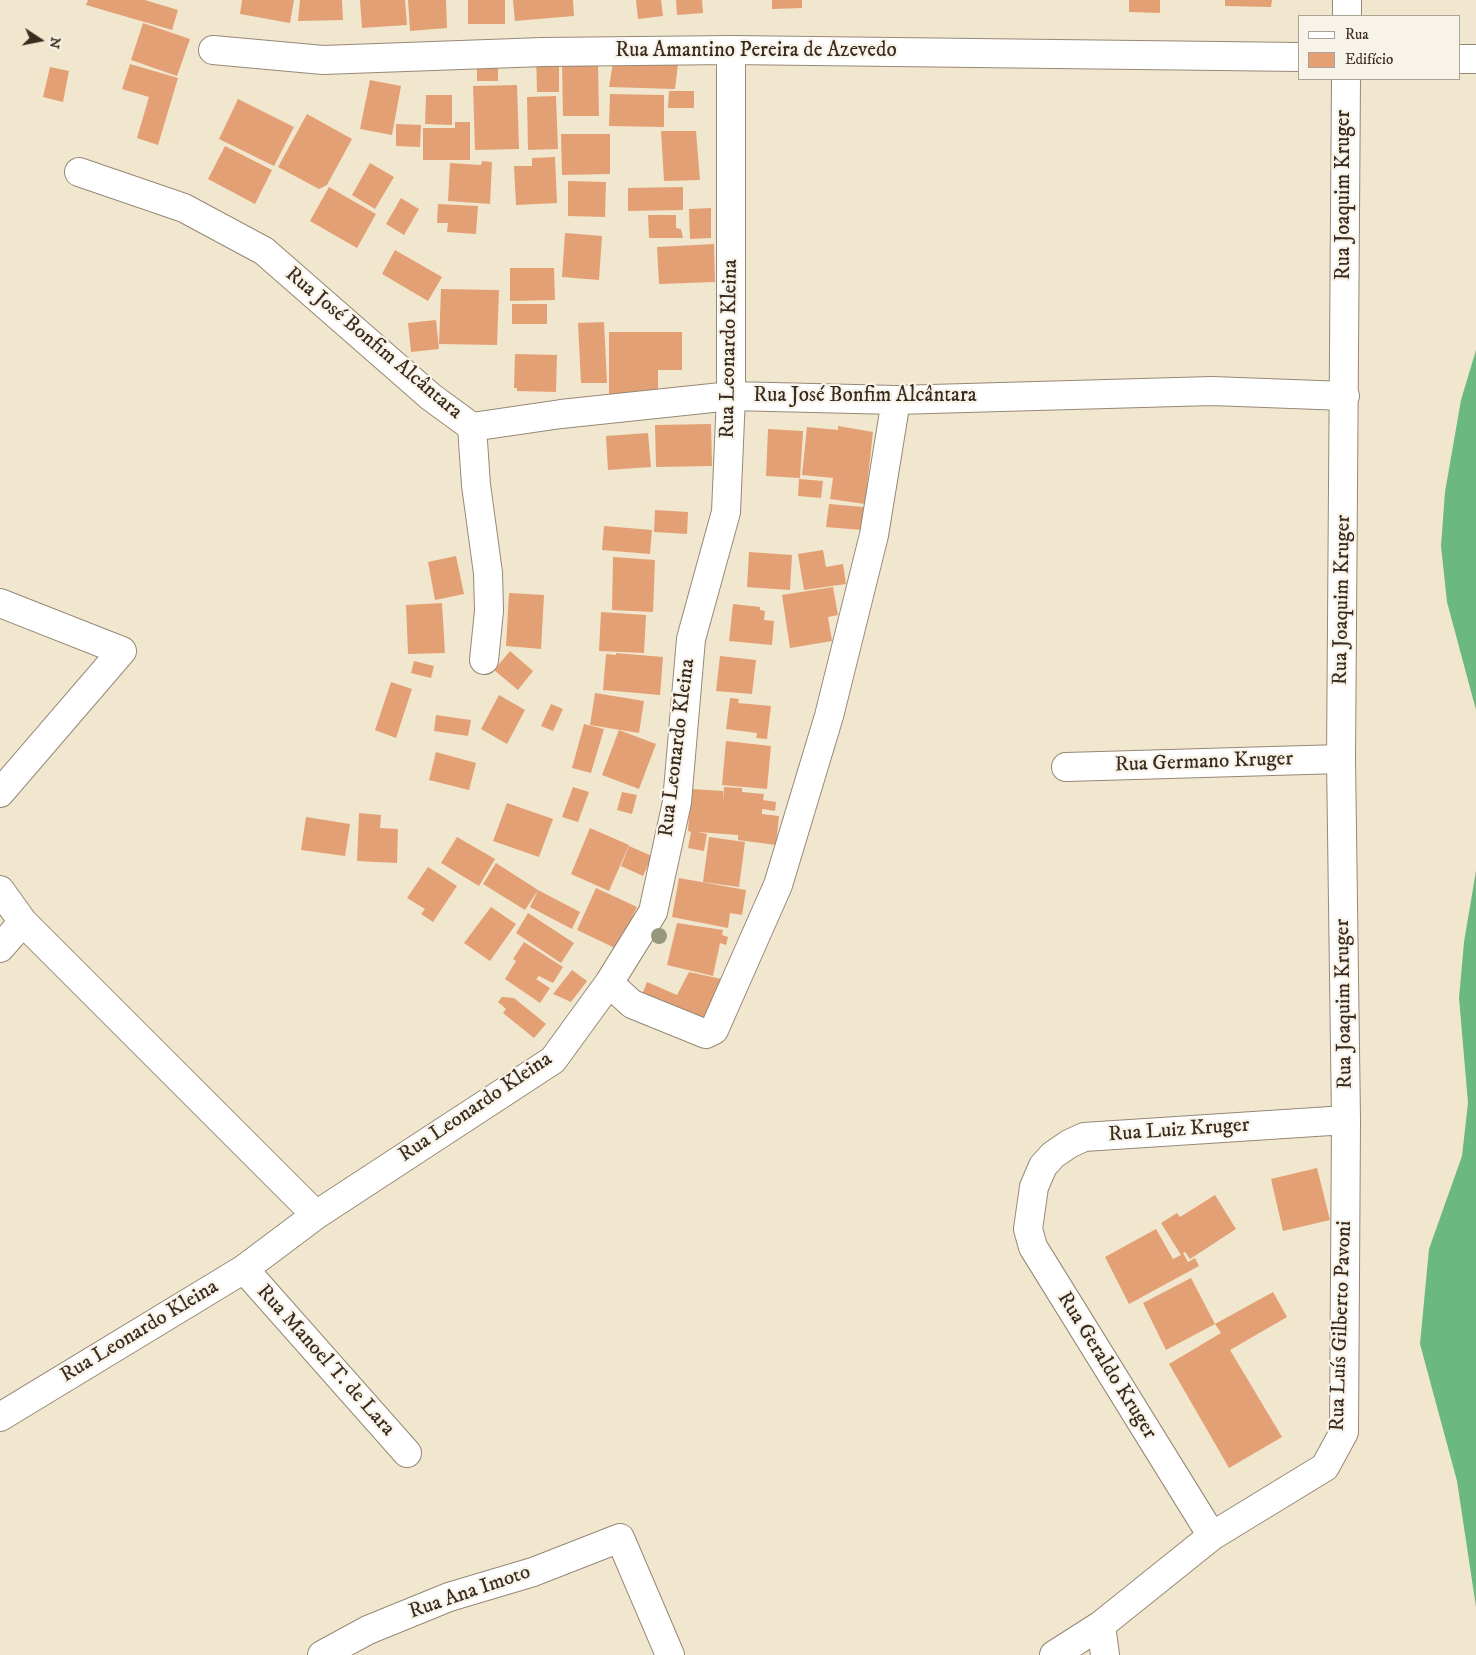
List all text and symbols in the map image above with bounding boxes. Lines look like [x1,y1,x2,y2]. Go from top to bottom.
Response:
north arrow [15,15,65,65]
legend [1298,15,1461,80]
text: Rua [1345,25,1369,44]
text: N [45,36,65,50]
street label: Rua Amantino Pereira de Azevedo [615,39,897,65]
text: Edifício [1345,50,1393,69]
street label: Rua Joaquim Kruger [1332,110,1358,280]
street label: Rua Leonardo Kleina [716,259,744,439]
street label: Rua José Bonfim Alcântara [279,263,467,425]
street label: Rua José Bonfim Alcântara [753,384,977,410]
street label: Rua Joaquim Kruger [1329,515,1357,685]
street label: Rua Leonardo Kleina [655,657,701,839]
street label: Rua Germano Kruger [1114,747,1294,779]
street label: Rua Joaquim Kruger [1331,919,1359,1089]
street label: Rua Leonardo Kleina [395,1047,557,1169]
street label: Rua Luiz Kruger [1108,1114,1250,1148]
street label: Rua Luís Gilberto Pavoni [1326,1220,1358,1432]
street label: Rua Leonardo Kleina [57,1275,223,1389]
street label: Rua Manoel T. de Lara [250,1280,400,1442]
street label: Rua Geraldo Kruger [1051,1288,1161,1444]
street label: Rua Ana Imoto [406,1560,534,1626]

